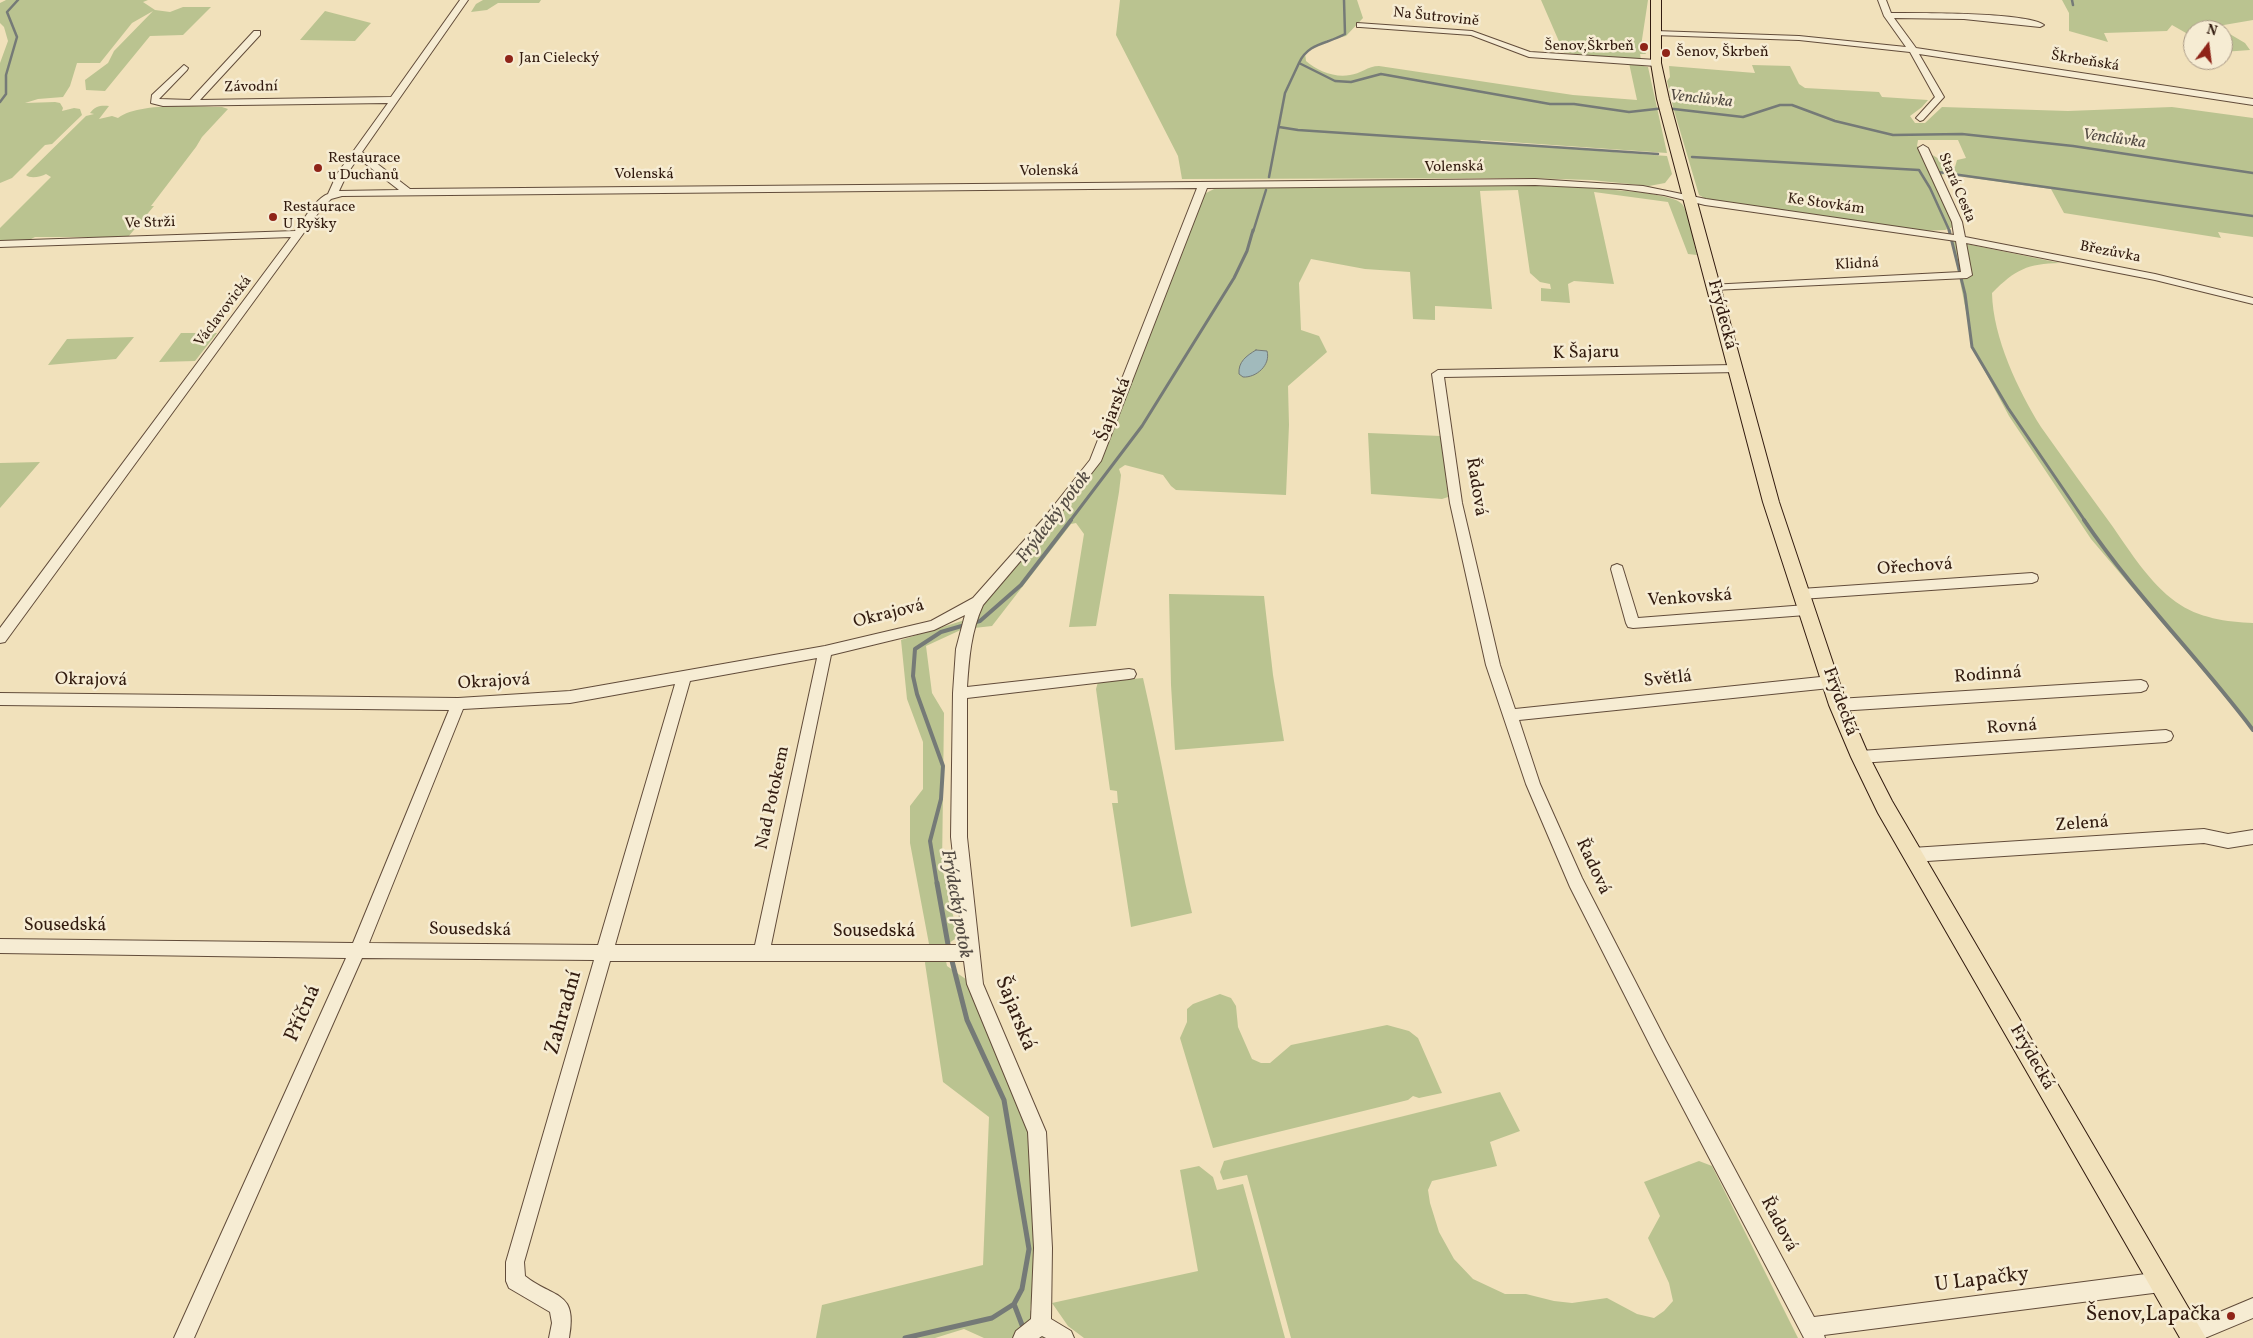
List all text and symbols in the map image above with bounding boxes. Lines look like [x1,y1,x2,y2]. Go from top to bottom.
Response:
street label: Na Šutrovině [1392,5,1480,31]
north arrow [2183,20,2233,70]
text: N [2204,20,2219,41]
place label: Šenov,Škrbeň [1544,38,1634,56]
marker: Šenov,Škrbeň [1638,41,1650,53]
place label: Šenov, Škrbeň [1676,44,1769,62]
marker: Šenov, Škrbeň [1660,47,1672,59]
street label: Škrbeňská [2049,48,2121,76]
place label: Jan Cielecký [519,50,599,68]
marker: Jan Cielecký [503,53,515,65]
street label: Závodní [224,79,278,97]
water label: Venclůvka [1668,87,1734,113]
water label: Venclůvka [2081,126,2147,154]
place label: Restaurace u Duchanů [328,150,400,185]
street label: Stará Cesta [1933,151,1979,225]
street label: Volenská [1424,158,1484,178]
marker: Restaurace u Duchanů [312,162,324,174]
street label: Volenská [1019,162,1079,182]
street label: Volenská [614,166,674,184]
street label: Ke Stovkám [1786,191,1866,219]
place label: Restaurace U Ryšky [283,199,355,234]
marker: Restaurace U Ryšky [267,211,279,223]
street label: Ve Strži [124,214,176,234]
street label: Březůvka [2078,238,2142,268]
street label: Klidná [1835,255,1879,275]
street label: Václavovická [191,273,257,351]
street label: Frýdecká [1701,278,1741,352]
street label: K Šajaru [1553,343,1619,365]
street label: Šajarská [1093,375,1137,445]
street label: Řadová [1460,456,1490,518]
water label: Frýdecký potok [1013,467,1097,569]
street label: Ořechová [1877,555,1953,581]
street label: Venkovská [1647,585,1733,613]
street label: Okrajová [851,596,927,634]
street label: Rodinná [1954,663,2022,689]
street label: Frýdecká [1817,665,1861,739]
street label: Světlá [1643,667,1693,693]
street label: Okrajová [55,670,127,692]
street label: Okrajová [457,670,531,696]
street label: Rovná [1986,715,2038,741]
street label: Nad Potokem [752,744,796,852]
street label: Zelená [2055,812,2109,838]
street label: Řadová [1570,836,1614,898]
water label: Frýdecký potok [934,848,976,960]
street label: Sousedská [24,916,106,938]
street label: Sousedská [429,919,511,943]
street label: Sousedská [833,922,915,944]
street label: Zahradní [541,968,589,1058]
street label: Šajarská [988,973,1040,1055]
street label: Příčná [280,982,328,1046]
street label: Frýdecká [2004,1022,2058,1094]
street label: Řadová [1755,1194,1801,1256]
street label: U Lapačky [1933,1263,2031,1299]
place label: Šenov,Lapačka [2086,1303,2221,1329]
marker: Šenov,Lapačka [2225,1310,2237,1322]

